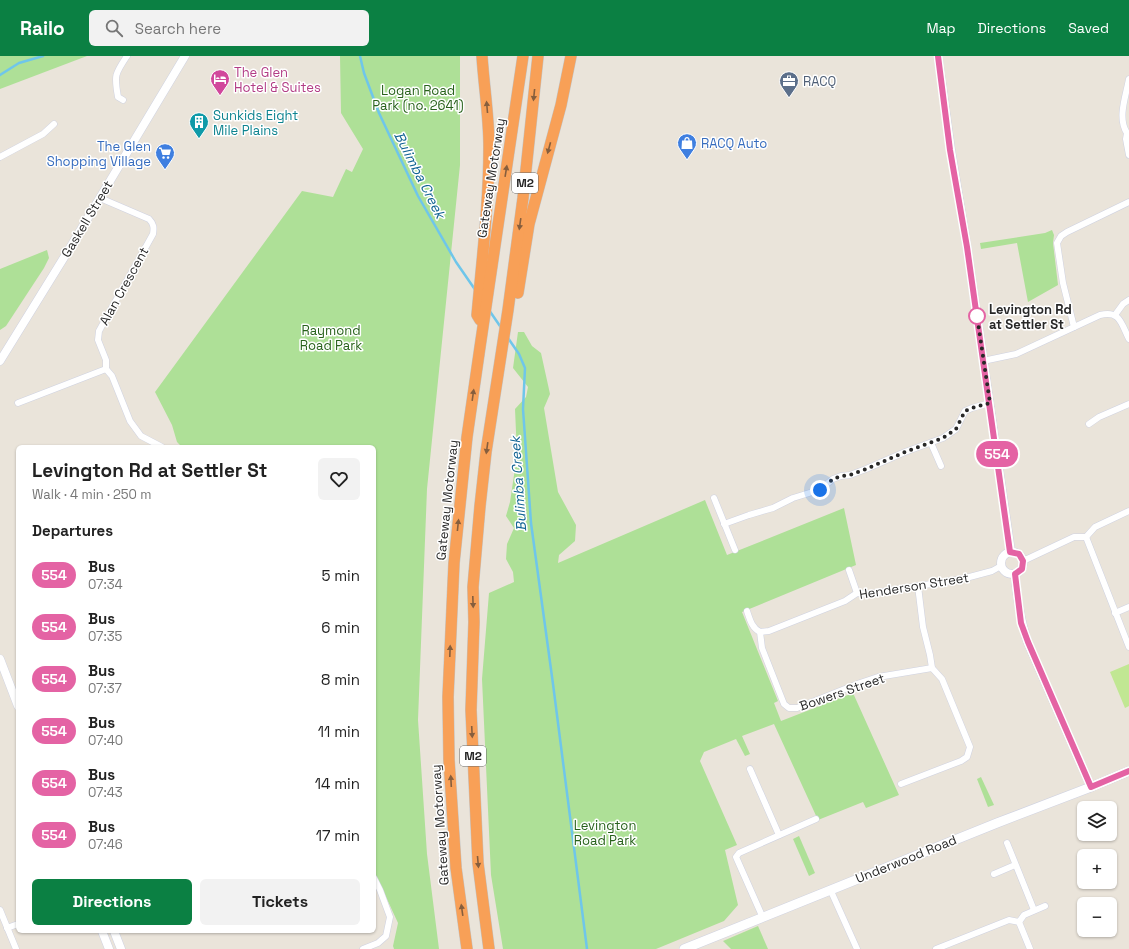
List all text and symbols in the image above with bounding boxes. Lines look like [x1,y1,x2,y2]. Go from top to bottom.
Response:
search box [89,10,369,46]
text: Railo [20,16,65,41]
icon: search [103,17,125,39]
text: Search here [135,19,221,38]
text: Map [926,19,956,37]
text: Directions [978,19,1046,37]
text: Saved [1068,19,1109,37]
place label: The Glen Hotel & Suites [234,64,321,96]
hotel icon: The Glen Hotel & Suites [209,68,231,96]
office icon: RACQ [778,70,800,98]
place label: RACQ [803,73,836,90]
park label: Logan Road Park (no. 2641) [372,82,464,114]
one-way arrow [531,89,537,101]
one-way arrow [483,101,490,113]
place label: Sunkids Eight Mile Plains [213,107,298,139]
building icon: Sunkids Eight Mile Plains [188,111,210,139]
street label: Gateway Motorway [473,117,509,239]
water label: Bulimba Creek [390,128,450,223]
shop icon: RACQ Auto [676,132,698,160]
place label: RACQ Auto [701,135,767,152]
place label: The Glen Shopping Village [47,138,151,170]
supermarket icon: The Glen Shopping Village [154,142,176,170]
one-way arrow [546,143,552,155]
one-way arrow [503,165,509,177]
road number: M2 [512,173,538,193]
street label: Gaskell Street [57,177,117,261]
one-way arrow [517,218,523,230]
street label: Alan Crescent [95,244,153,328]
place label: Levington Rd at Settler St [989,301,1072,333]
marker: Levington Rd at Settler St [968,307,986,325]
park label: Raymond Road Park [300,322,362,354]
one-way arrow [470,389,476,401]
water label: Bulimba Creek [506,434,530,532]
street label: Gateway Motorway [432,439,462,561]
line badge: 554 [974,441,1020,467]
one-way arrow [484,442,490,454]
text: 554 [984,445,1010,463]
text: Levington Rd at Settler St [32,458,267,483]
button: heart [318,458,360,500]
your location [810,480,830,500]
text: Walk · 4 min · 250 m [32,486,151,503]
one-way arrow [455,519,462,531]
text: Departures [32,521,113,540]
text: Bus [88,557,115,576]
text: 554 [41,566,67,584]
text: 5 min [321,566,360,585]
street label: Henderson Street [858,569,970,603]
text: 07:34 [88,576,123,593]
one-way arrow [470,596,476,609]
text: Bus [88,609,115,628]
text: 554 [41,618,67,636]
text: 6 min [321,618,360,637]
text: 07:35 [88,628,122,645]
one-way arrow [447,645,454,657]
text: Bus [88,661,115,680]
street label: Bowers Street [797,669,887,715]
text: 554 [41,670,67,688]
text: 8 min [321,670,360,689]
text: 07:37 [88,680,122,697]
text: Bus [88,713,115,732]
text: 554 [41,722,67,740]
text: 11 min [318,722,360,741]
one-way arrow [468,726,475,738]
text: 07:40 [88,732,123,749]
road number: M2 [460,746,486,766]
street label: Gateway Motorway [427,764,453,886]
text: Bus [88,765,115,784]
text: 554 [41,774,67,792]
text: 14 min [315,774,360,793]
one-way arrow [447,775,454,787]
text: 07:43 [88,784,123,801]
map controls [1077,801,1117,937]
button: layers [1077,801,1117,841]
text: Bus [88,817,115,836]
park label: Levington Road Park [574,817,636,849]
text: 554 [41,826,67,844]
text: 17 min [316,826,360,845]
street label: Underwood Road [853,831,959,887]
text: 07:46 [88,836,123,853]
button: + [1077,849,1117,889]
one-way arrow [474,856,481,868]
button: Directions [32,879,192,925]
button: Tickets [200,879,360,925]
button: − [1077,897,1117,937]
one-way arrow [459,904,465,916]

